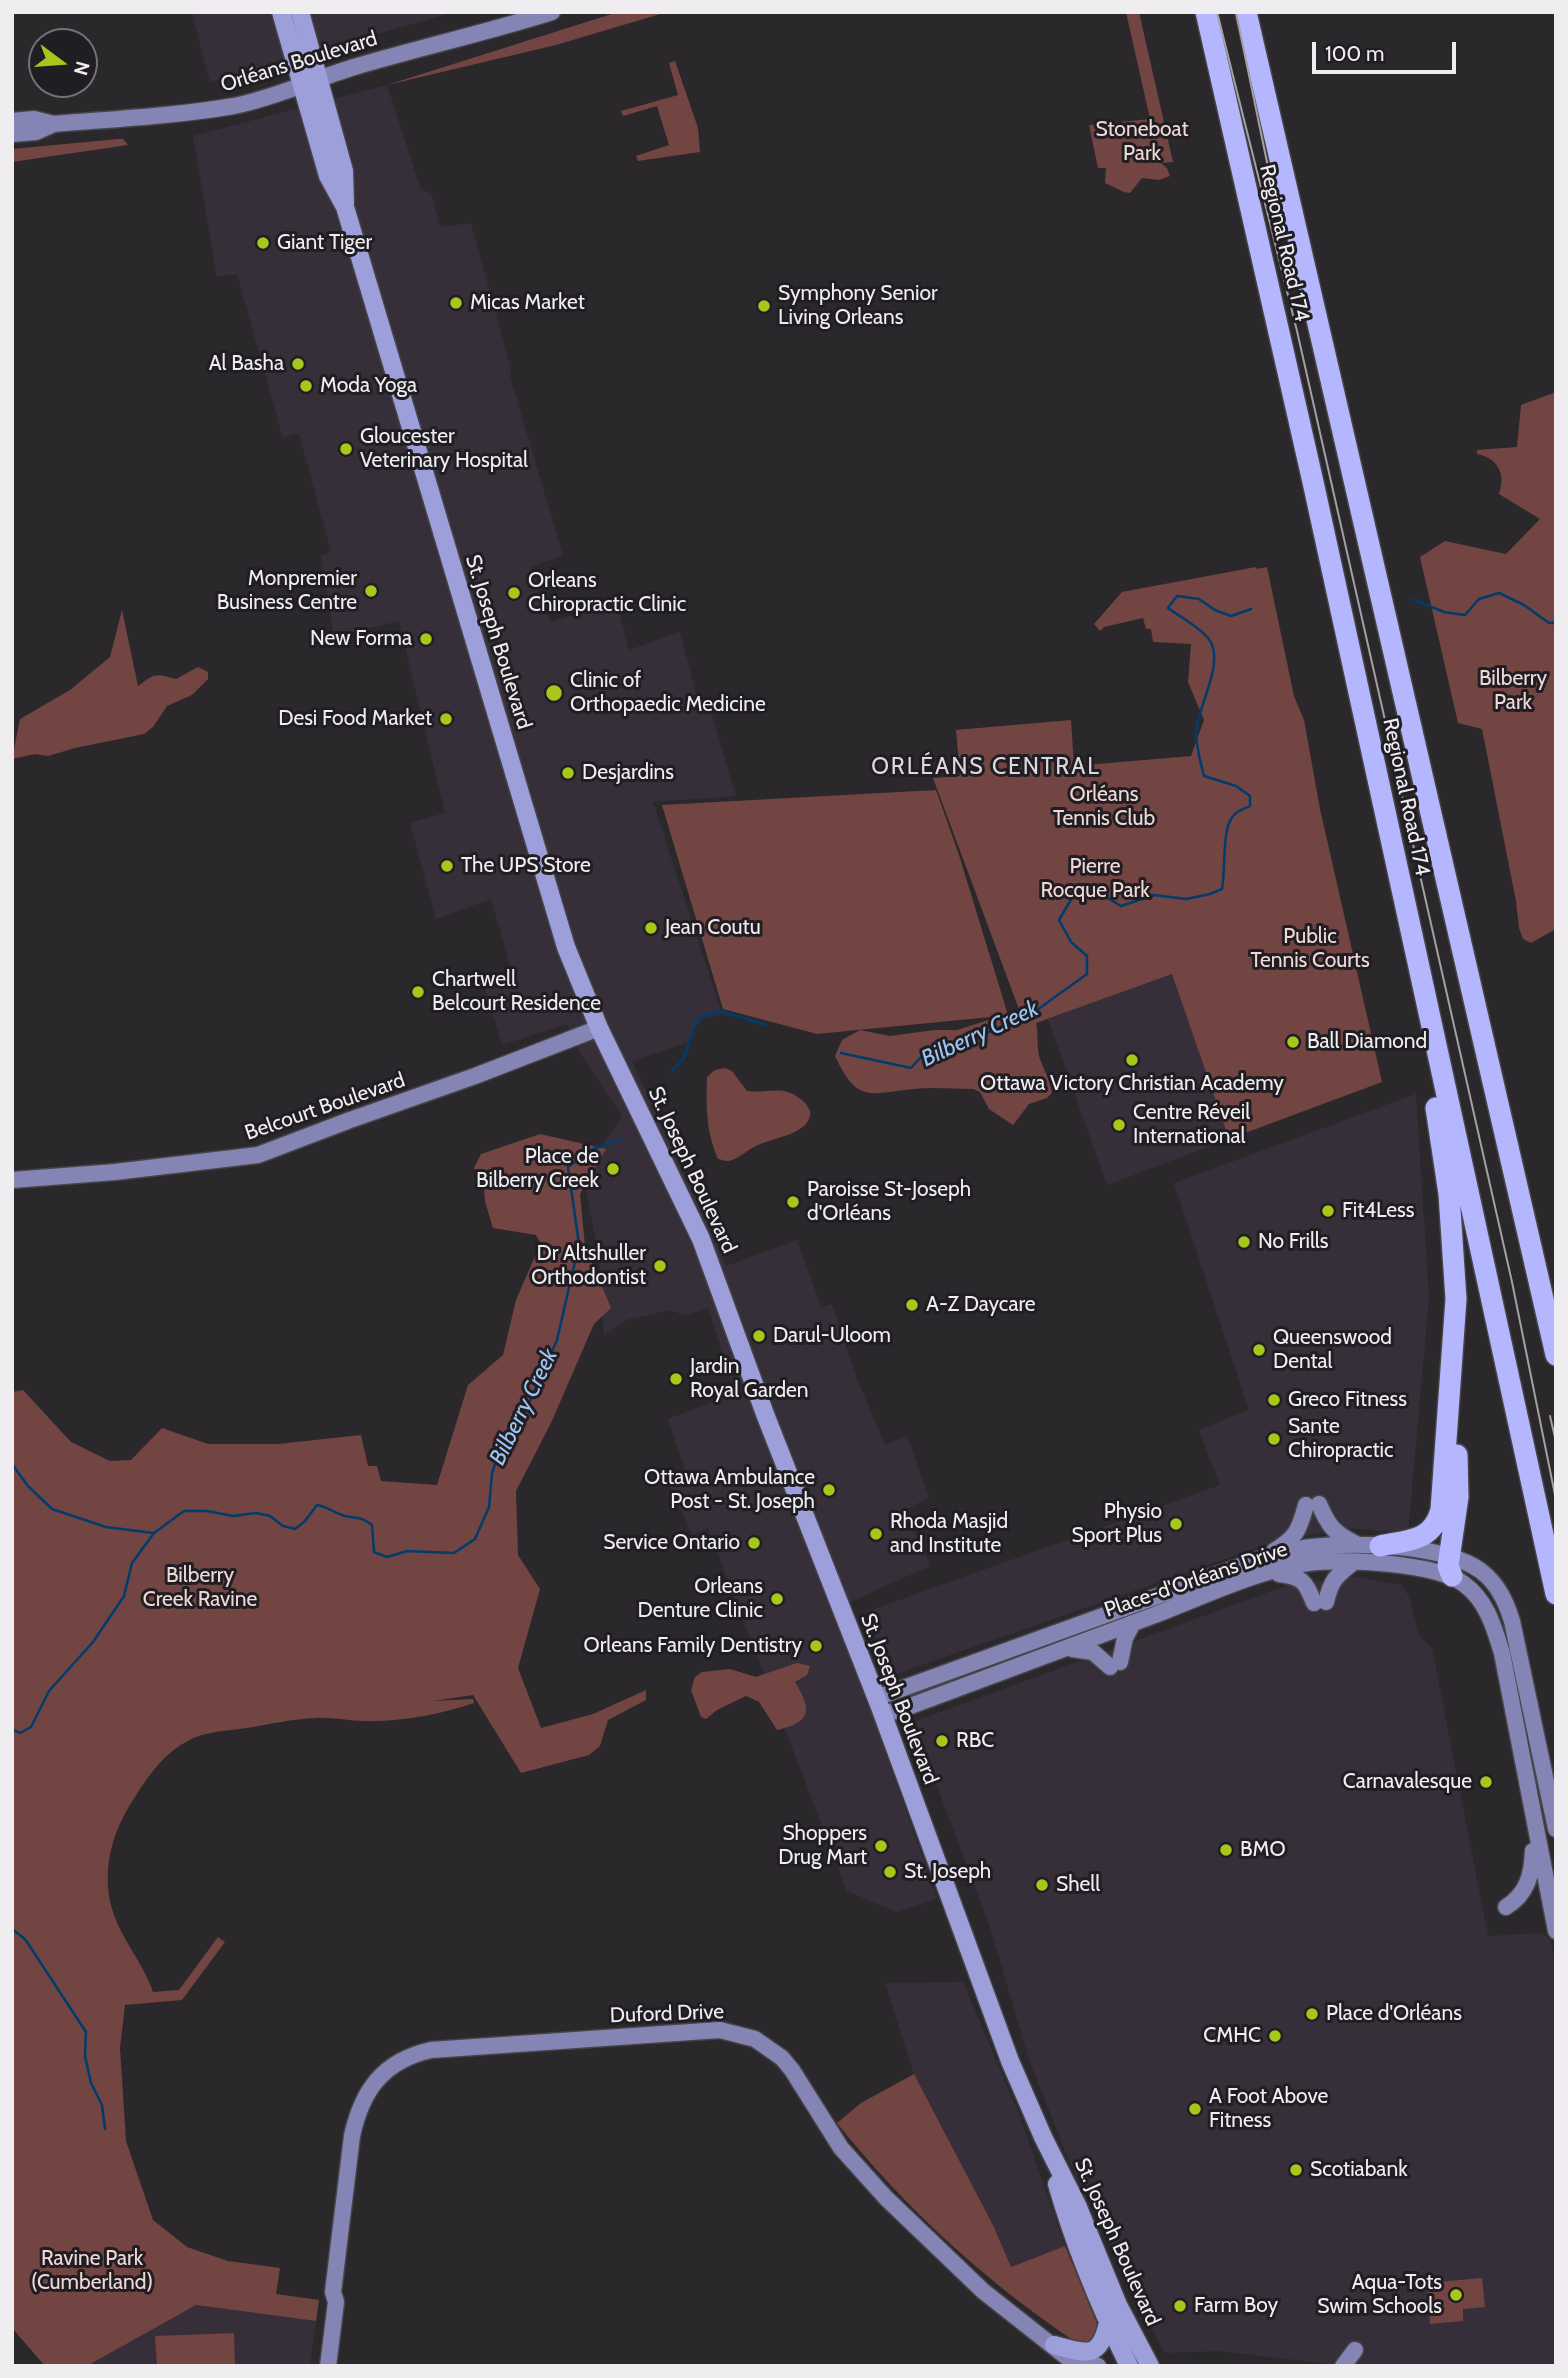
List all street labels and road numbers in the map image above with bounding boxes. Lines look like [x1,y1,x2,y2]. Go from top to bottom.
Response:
street label: Orléans Boulevard [218,26,380,98]
street label: Regional Road 174 [1254,162,1314,324]
street label: St. Joseph Boulevard [460,552,536,732]
street label: Regional Road 174 [1377,716,1435,878]
street label: Belcourt Boulevard [242,1068,408,1146]
street label: St. Joseph Boulevard [642,1083,742,1257]
street label: Place-d'Orléans Drive [1101,1537,1291,1623]
street label: St. Joseph Boulevard [855,1610,943,1788]
street label: Duford Drive [609,1999,725,2029]
street label: St. Joseph Boulevard [1069,2154,1165,2330]

